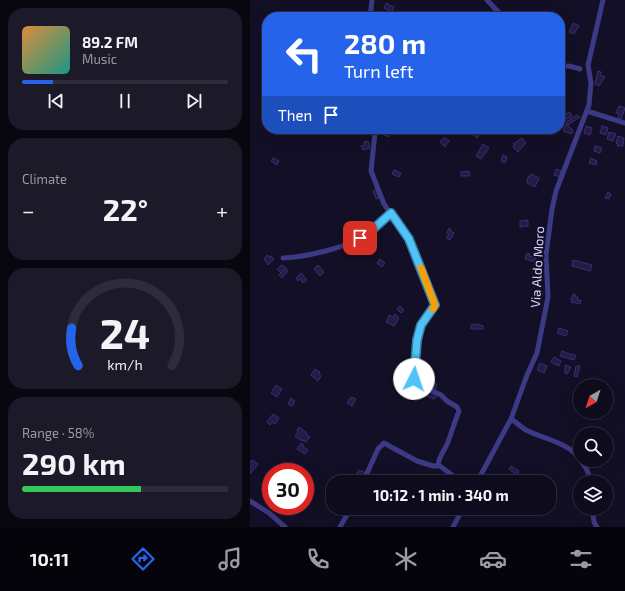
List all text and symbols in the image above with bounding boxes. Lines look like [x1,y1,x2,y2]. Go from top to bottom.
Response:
text: 280 m [344,26,426,60]
icon: left [278,28,330,80]
text: 89.2 FM [82,33,138,51]
text: Music [82,51,117,67]
text: Turn left [344,60,414,82]
icon: previous [45,90,67,112]
icon: pause [114,90,136,112]
icon: next [183,90,205,112]
icon: arrive [320,104,342,126]
text: Then [278,106,312,124]
text: Climate [22,171,67,187]
text: 22° [103,191,148,227]
text: − [22,197,35,223]
text: + [216,197,228,223]
pin [343,221,377,255]
street label: Via Aldo Moro [527,226,547,308]
icon: arrive [349,227,371,249]
text: 24 [100,307,150,357]
text: km/h [107,356,143,373]
position arrow [393,358,435,400]
north arrow [573,379,613,419]
map controls [573,379,613,515]
text: Range · 58% [22,425,94,441]
button: search [573,427,613,467]
text: 290 km [22,445,126,481]
speed limit sign: 30 [262,463,314,515]
button: layers [573,475,613,515]
text: 10:12 · 1 min · 340 m [373,486,509,504]
icon: directions [129,545,157,573]
icon: music [216,545,244,573]
icon: phone [304,545,332,573]
icon: climate [392,545,420,573]
icon: car [479,545,507,573]
icon: filters [567,545,595,573]
text: 10:11 [30,548,69,570]

